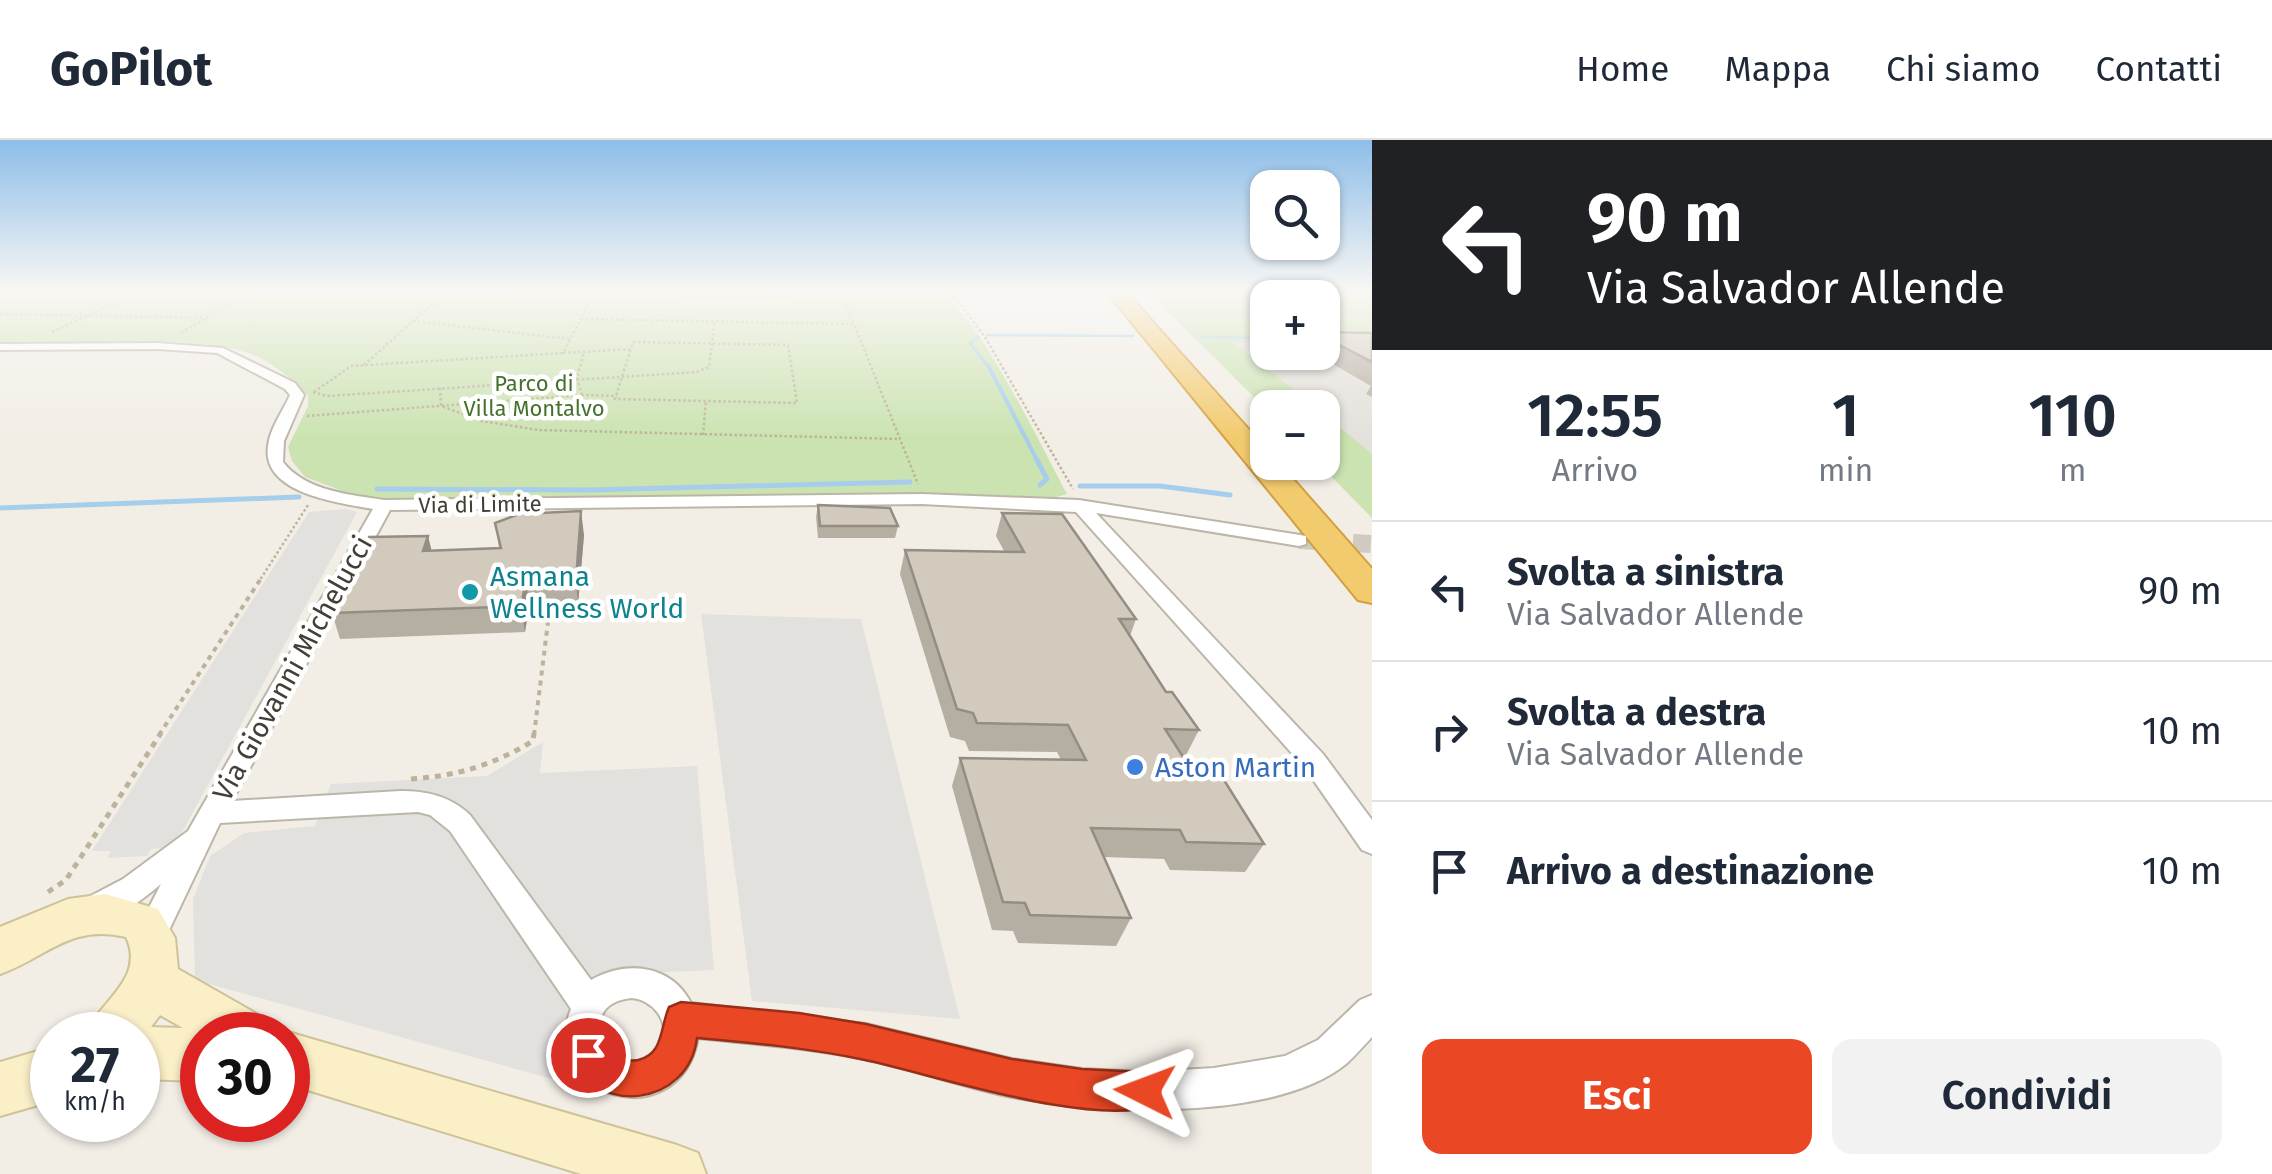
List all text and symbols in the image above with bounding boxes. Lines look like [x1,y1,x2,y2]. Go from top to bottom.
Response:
text: GoPilot [50,40,212,98]
text: Home [1576,48,1669,90]
text: Mappa [1724,48,1831,90]
text: Chi siamo [1886,48,2041,90]
text: Contatti [2096,48,2222,90]
map controls [1250,170,1340,480]
button: search [1250,170,1340,260]
text: 90 m [1587,176,1743,260]
icon: left [1422,180,1552,310]
text: Via Salvador Allende [1587,261,2005,315]
button: + [1250,280,1340,370]
park label: Parco di Villa Montalvo [463,370,605,422]
text: 12:55 [1527,380,1663,452]
text: 1 [1832,380,1859,452]
text: 110 [2028,380,2117,452]
button: − [1250,390,1340,480]
text: Arrivo [1552,451,1638,489]
text: min [1818,451,1873,489]
text: m [2059,451,2086,489]
street label: Via di Limite [418,490,542,519]
street label: Via Giovanni Michelucci [206,530,379,807]
text: Svolta a sinistra [1507,549,1784,595]
place label: Asmana Wellness World [490,560,684,625]
icon: left [1422,564,1477,619]
text: 90 m [2138,568,2222,614]
marker: Asmana Wellness World [459,581,481,603]
text: Via Salvador Allende [1507,595,1804,633]
text: Svolta a destra [1507,689,1766,735]
icon: right [1422,704,1477,759]
text: 10 m [2142,708,2222,754]
text: Via Salvador Allende [1507,735,1804,773]
place label: Aston Martin [1155,751,1316,784]
marker: Aston Martin [1124,756,1146,778]
icon: arrive [1422,844,1477,899]
text: Arrivo a destinazione [1507,848,1874,894]
text: 10 m [2142,848,2222,894]
speed limit sign: 30 [180,1012,310,1142]
pin [546,1013,631,1098]
icon: arrive [561,1028,616,1083]
text: 27 [71,1035,119,1095]
position arrow [1093,1039,1197,1143]
button: Esci [1422,1039,1812,1154]
button: Condividi [1832,1039,2222,1154]
text: km/h [64,1087,126,1117]

